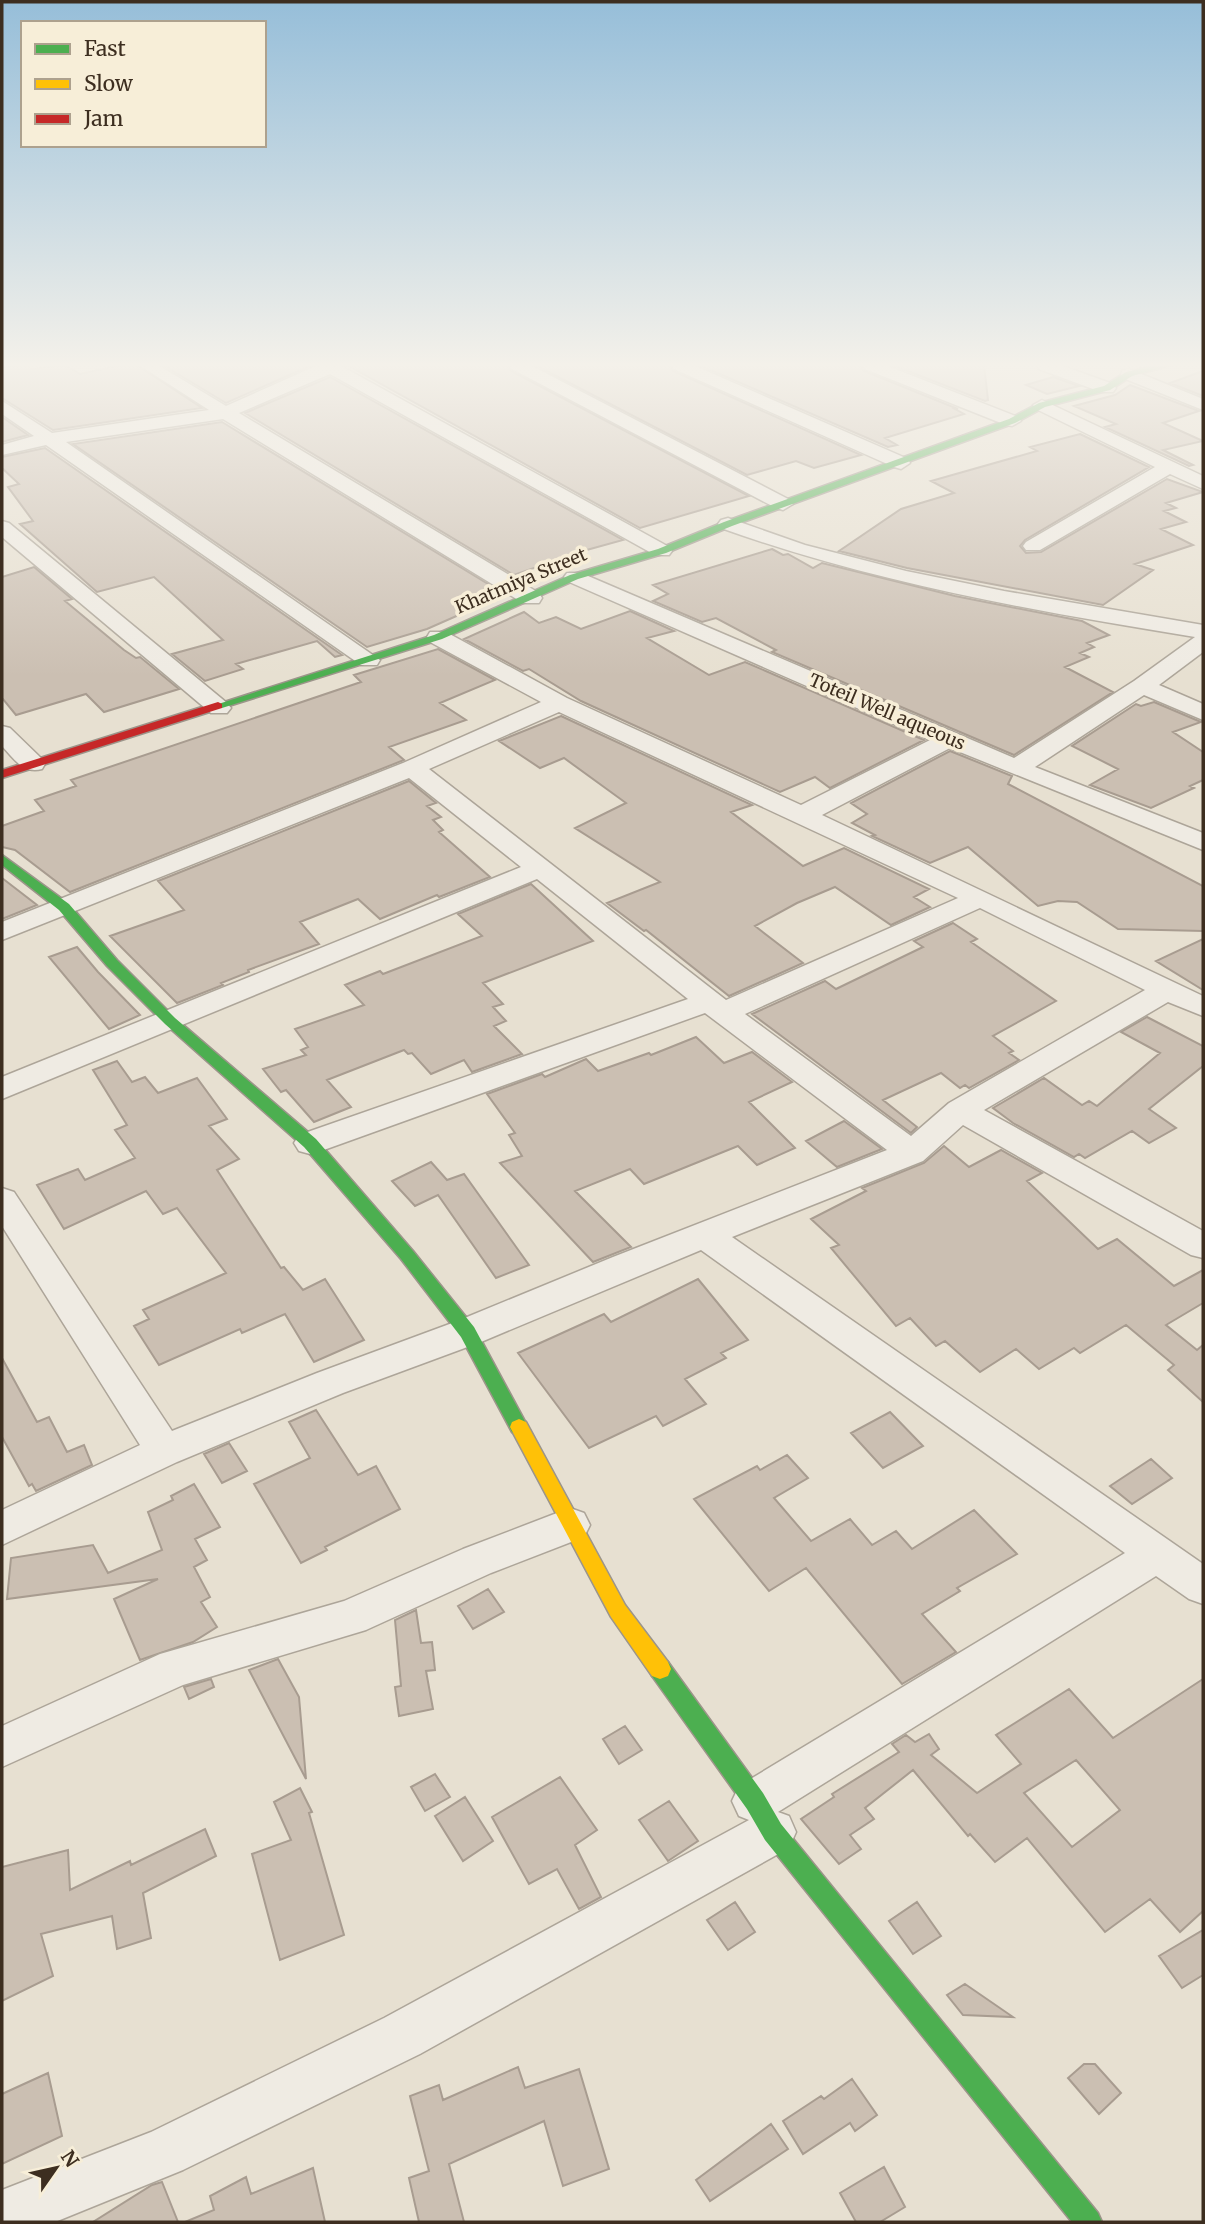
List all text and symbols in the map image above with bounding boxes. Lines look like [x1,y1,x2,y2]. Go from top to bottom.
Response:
legend [21,21,266,147]
text: Fast [84,35,126,62]
text: Slow [84,70,133,97]
text: Jam [83,105,123,132]
street label: Khatmiya Street [452,542,590,619]
street label: Toteil Well aqueous [805,668,969,755]
north arrow [21,2133,91,2203]
text: N [56,2146,84,2171]

